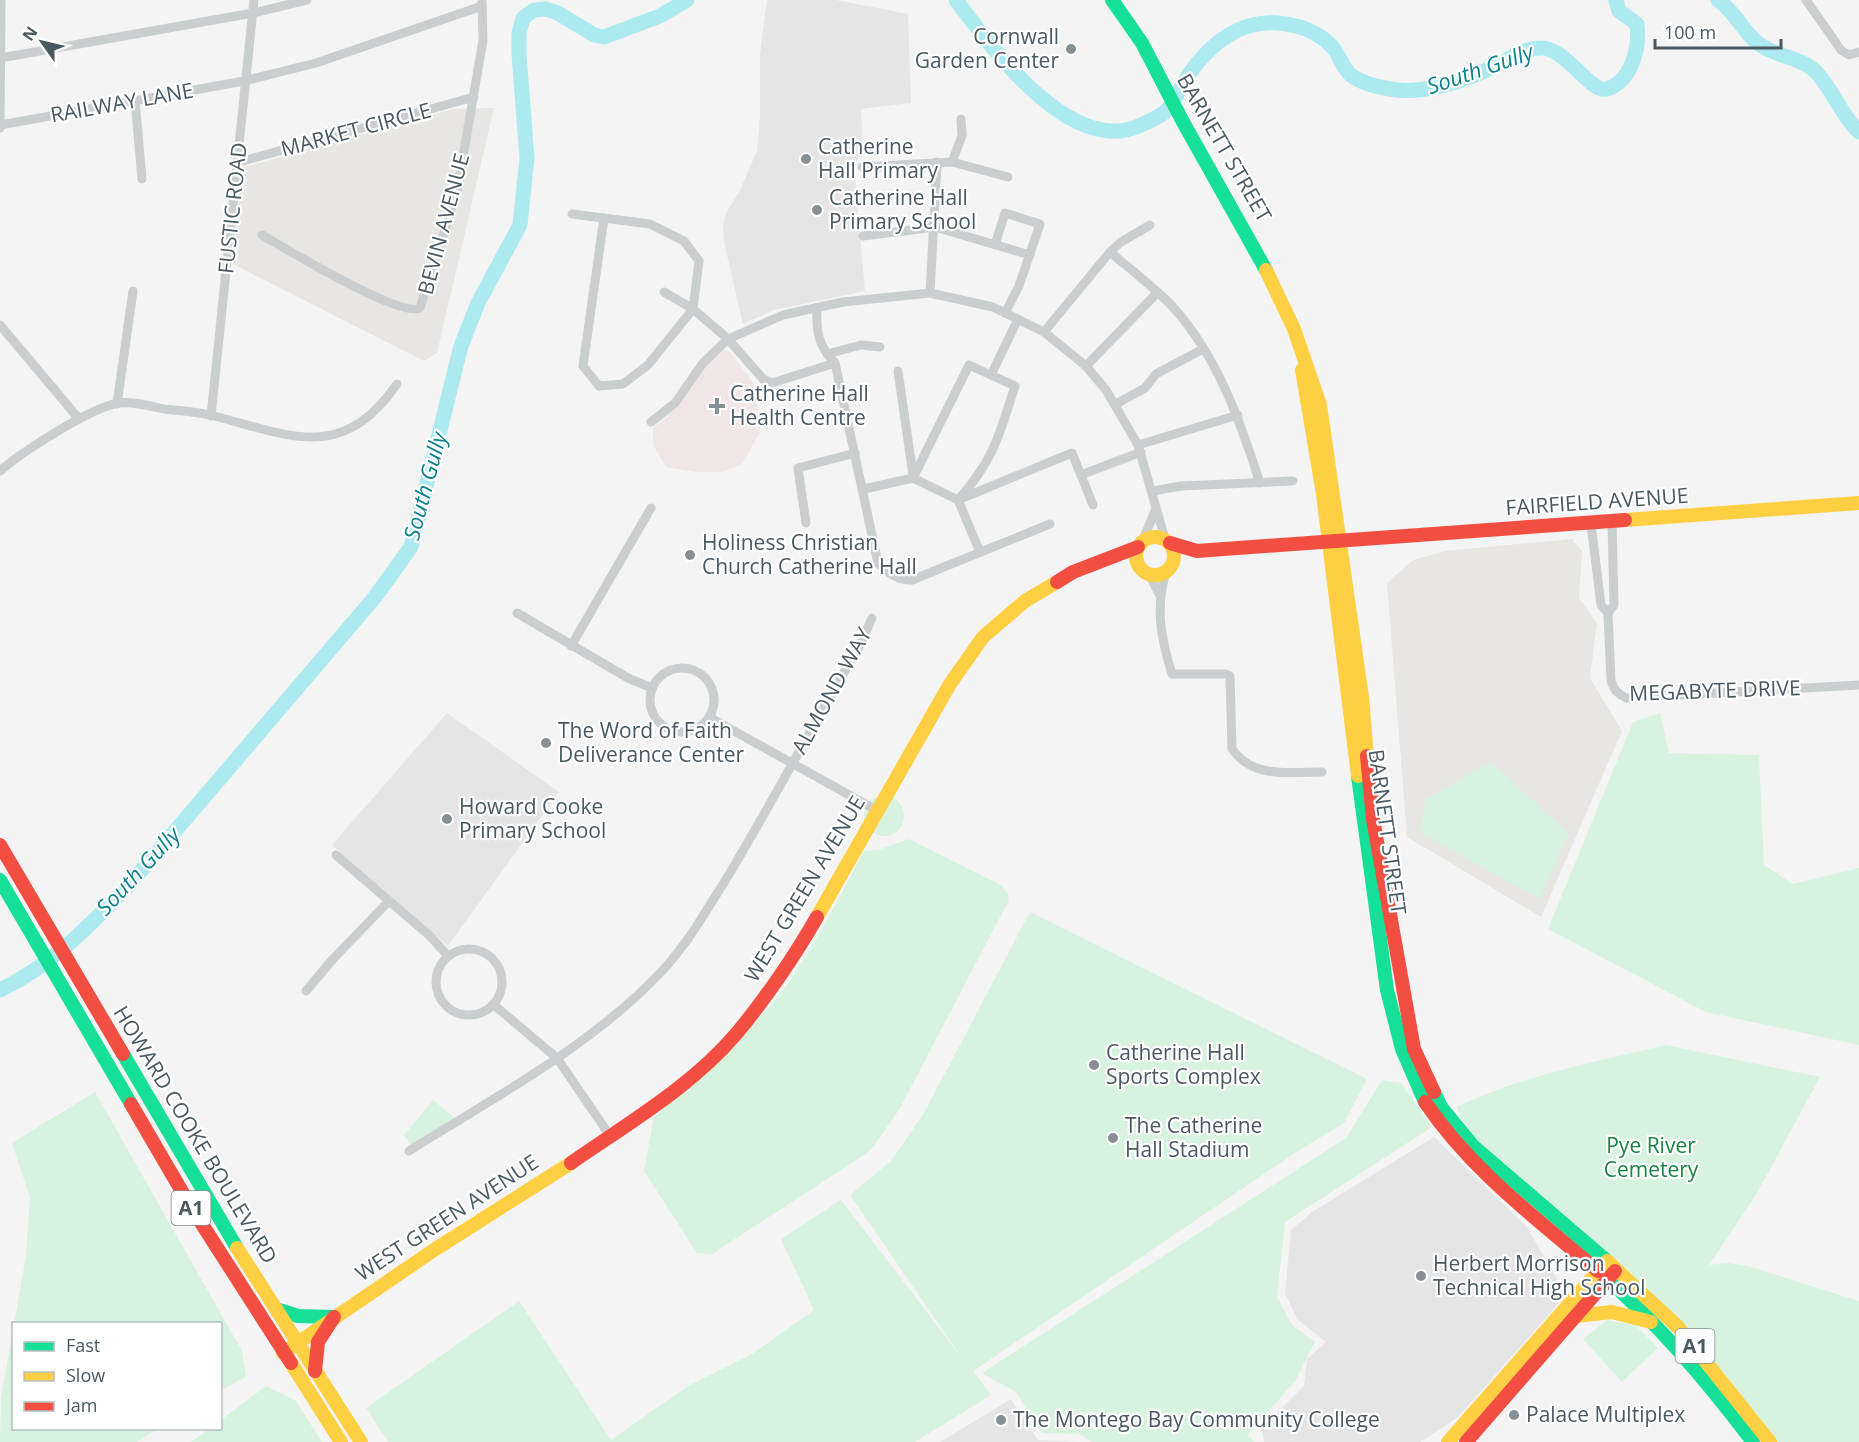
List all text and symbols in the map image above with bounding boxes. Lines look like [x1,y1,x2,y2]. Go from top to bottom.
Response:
north arrow [12,12,72,72]
scale bar [1655,12,1781,50]
text: 100 m [1664,20,1716,44]
text: N [17,22,42,45]
place label: Cornwall Garden Center [915,22,1059,74]
water label: South Gully [1422,35,1539,100]
marker: Cornwall Garden Center [1064,42,1078,56]
street label: BARNETT STREET [1171,68,1279,227]
street label: RAILWAY LANE [48,76,195,128]
street label: MARKET CIRCLE [277,96,434,163]
place label: Catherine Hall Primary [818,132,938,184]
street label: FUSTIC ROAD [211,141,253,275]
street label: BEVIN AVENUE [411,150,475,297]
marker: Catherine Hall Primary [799,152,813,166]
place label: Catherine Hall Primary School [829,183,976,235]
marker: Catherine Hall Primary School [810,203,824,217]
place label: Catherine Hall Health Centre [730,379,869,431]
marker: Catherine Hall Health Centre [708,397,726,415]
water label: South Gully [395,427,453,543]
street label: FAIRFIELD AVENUE [1505,481,1689,521]
place label: Holiness Christian Church Catherine Hall [702,528,917,580]
marker: Holiness Christian Church Catherine Hall [683,548,697,562]
street label: ALMOND WAY [785,622,878,759]
street label: MEGABYTE DRIVE [1629,673,1801,707]
place label: The Word of Faith Deliverance Center [558,716,745,768]
marker: The Word of Faith Deliverance Center [539,736,553,750]
street label: BARNETT STREET [1363,747,1414,917]
street label: WEST GREEN AVENUE [737,790,871,987]
place label: Howard Cooke Primary School [459,792,606,844]
marker: Howard Cooke Primary School [440,812,454,826]
water label: South Gully [89,818,187,921]
street label: HOWARD COOKE BOULEVARD [108,1000,284,1268]
place label: Catherine Hall Sports Complex [1106,1038,1261,1090]
marker: Catherine Hall Sports Complex [1087,1058,1101,1072]
place label: The Catherine Hall Stadium [1125,1111,1262,1163]
marker: The Catherine Hall Stadium [1106,1131,1120,1145]
park label: Pye River Cemetery [1604,1131,1699,1183]
street label: WEST GREEN AVENUE [350,1148,543,1287]
road number: A1 [172,1191,210,1225]
place label: Herbert Morrison Technical High School [1433,1249,1646,1301]
marker: Herbert Morrison Technical High School [1414,1269,1428,1283]
legend [12,1322,222,1430]
road number: A1 [1676,1329,1714,1363]
text: Fast [66,1333,100,1357]
text: Slow [66,1363,105,1387]
text: Jam [64,1393,98,1417]
place label: Palace Multiplex [1526,1400,1685,1428]
place label: The Montego Bay Community College [1013,1405,1380,1433]
marker: Palace Multiplex [1507,1408,1521,1422]
marker: The Montego Bay Community College [994,1413,1008,1427]

